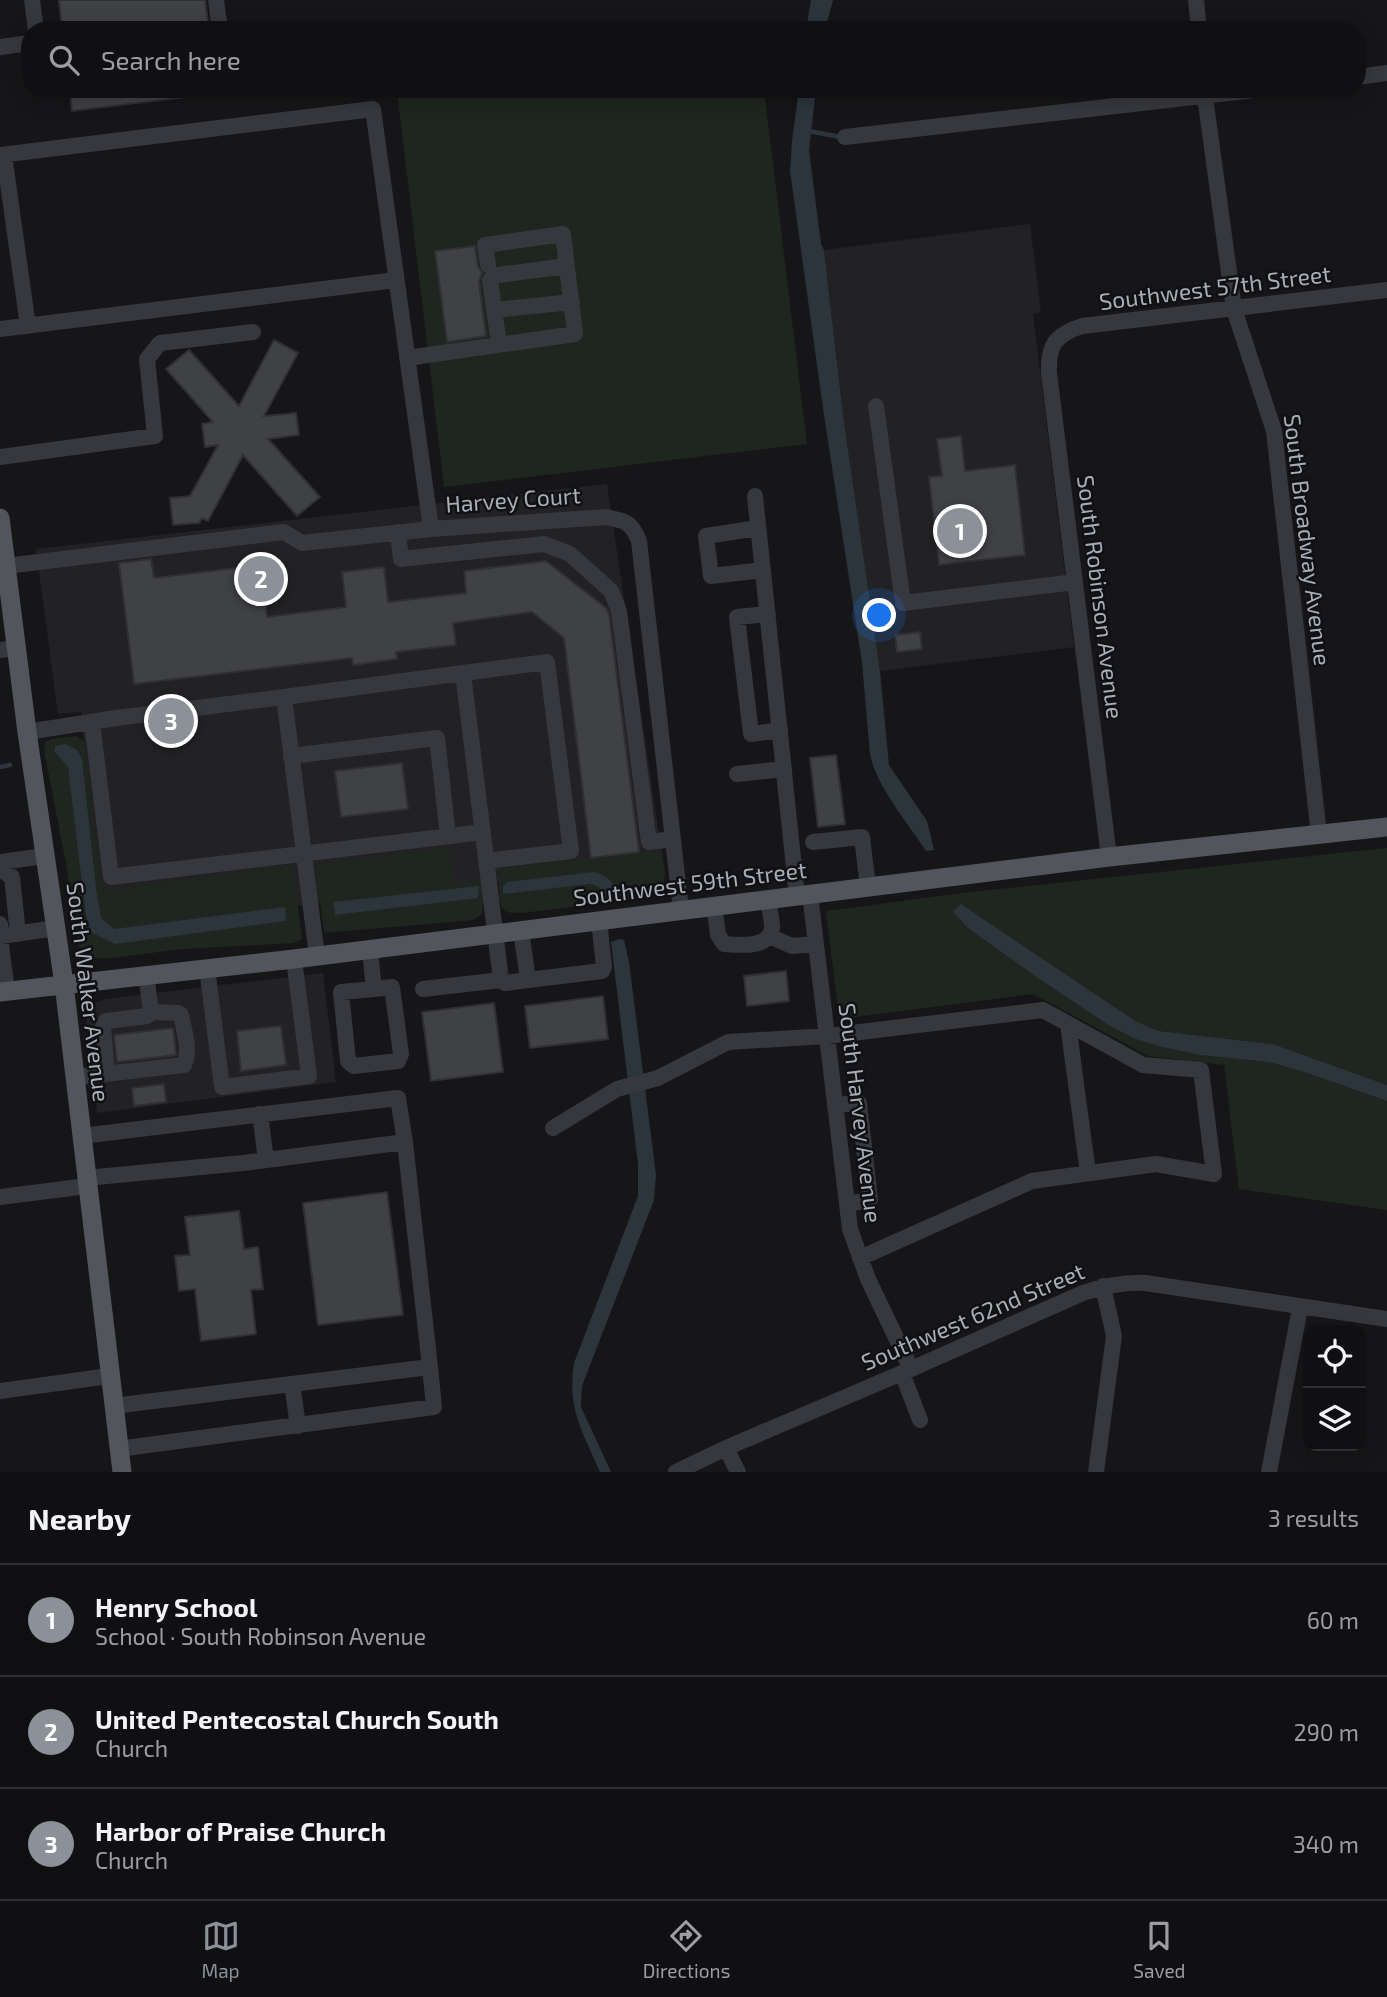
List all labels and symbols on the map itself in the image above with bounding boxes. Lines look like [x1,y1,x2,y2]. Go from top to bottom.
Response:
street label: Southwest 57th Street [1097,259,1333,315]
street label: South Broadway Avenue [1279,413,1337,667]
street label: South Robinson Avenue [1072,473,1130,720]
street label: Harvey Court [444,480,582,518]
pin: 1 [937,505,983,557]
pin: 2 [238,553,284,605]
your location [862,598,896,632]
pin: 3 [148,695,194,747]
street label: Southwest 59th Street [572,855,808,911]
street label: South Walker Avenue [62,880,116,1103]
street label: South Harvey Avenue [834,1001,888,1224]
street label: Southwest 62nd Street [857,1256,1089,1376]

